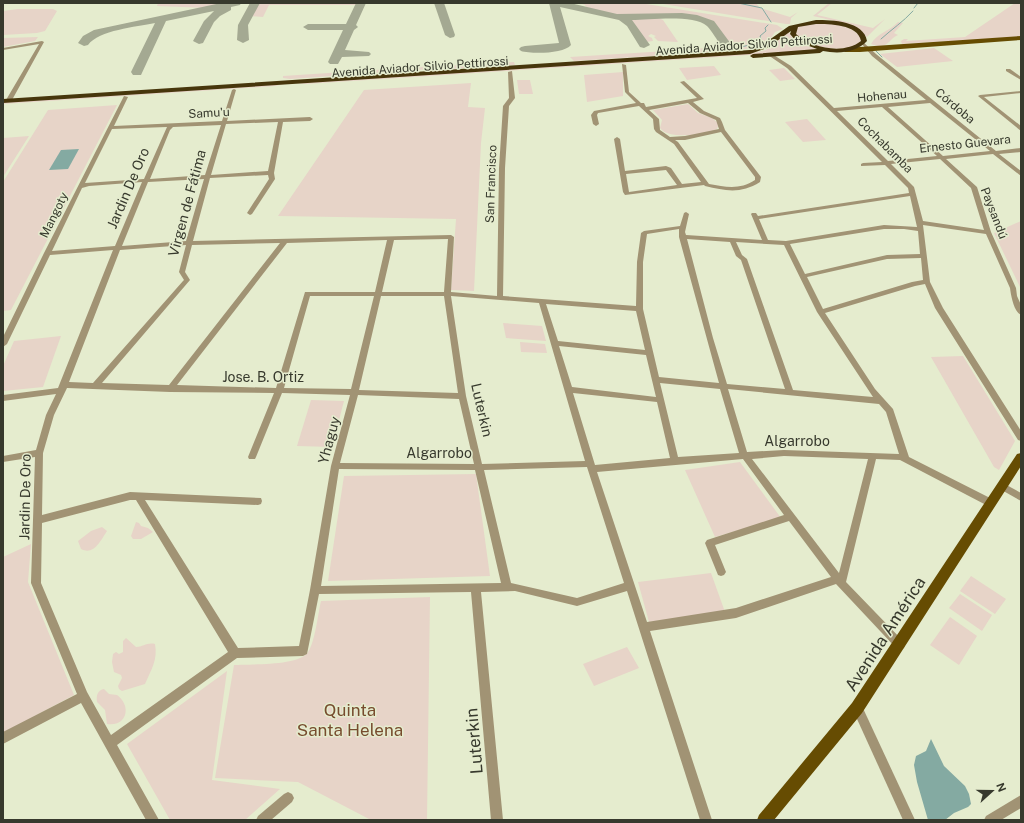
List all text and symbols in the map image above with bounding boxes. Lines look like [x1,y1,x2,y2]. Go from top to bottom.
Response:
street label: Avenida Aviador Silvio Pettirossi [655,32,833,58]
street label: Avenida Aviador Silvio Pettirossi [331,54,509,80]
street label: Córdoba [932,85,978,127]
street label: Hohenau [856,87,908,105]
street label: Samu'u [188,105,230,121]
street label: Cochabamba [854,114,916,176]
street label: Ernesto Guevara [919,132,1011,156]
street label: San Francisco [483,144,499,223]
street label: Jardin De Oro [104,145,152,231]
street label: Virgen de Fátima [165,148,209,258]
street label: Paysandú [978,185,1010,241]
street label: Mangoty [37,189,71,240]
street label: Jose. B. Ortiz [222,369,304,385]
street label: Luterkin [468,382,496,438]
street label: Yhaguy [315,414,343,465]
street label: Algarrobo [764,433,830,449]
street label: Algarrobo [406,445,472,461]
street label: Jardin De Oro [16,454,34,540]
street label: Avenida América [841,573,929,695]
park label: Quinta Santa Helena [297,700,403,740]
street label: Luterkin [461,707,487,775]
north arrow [972,771,1012,811]
text: N [994,781,1008,794]

